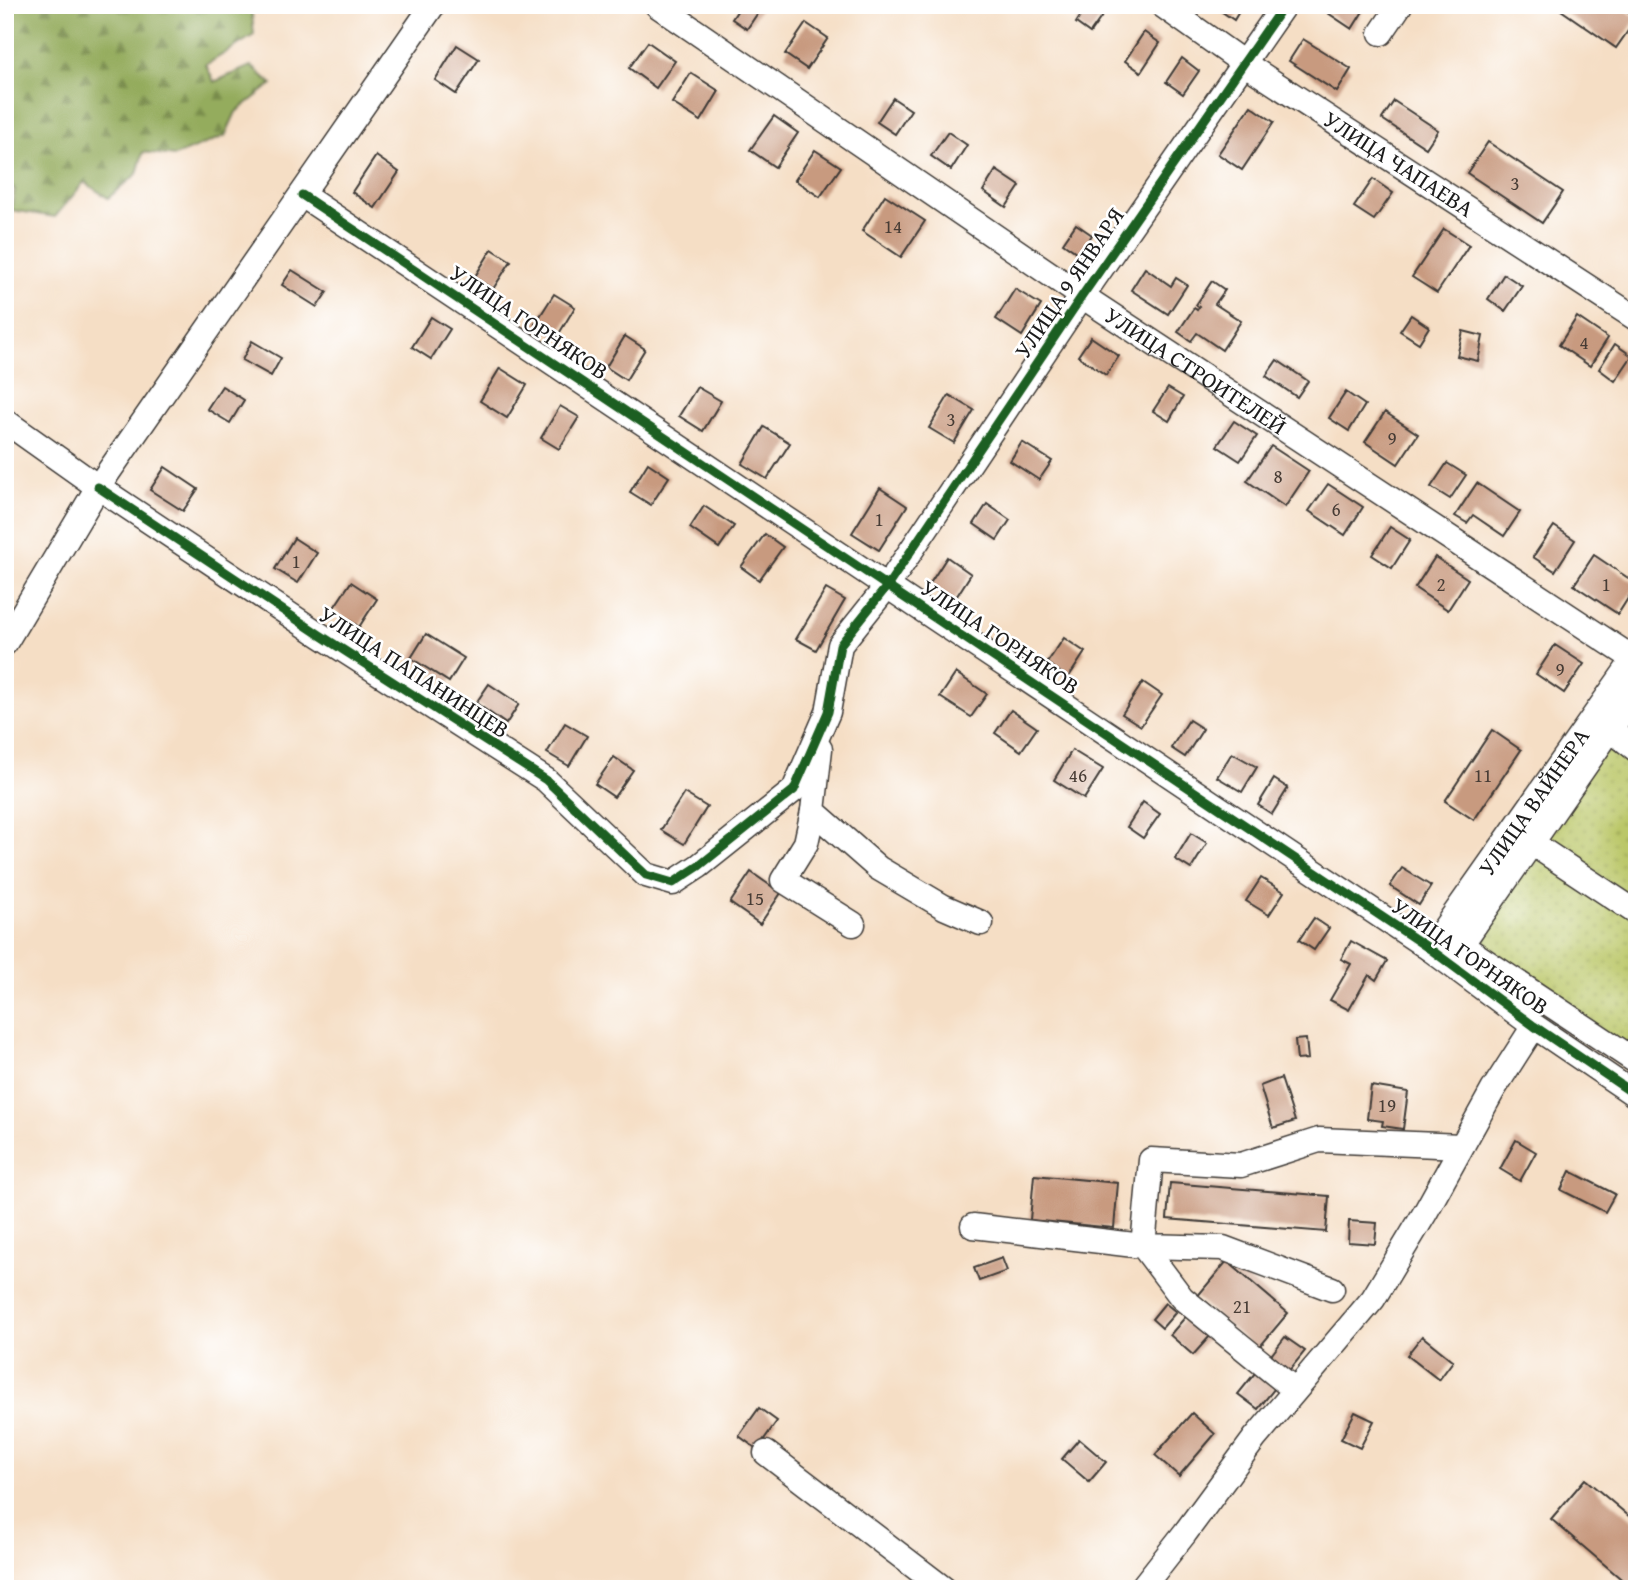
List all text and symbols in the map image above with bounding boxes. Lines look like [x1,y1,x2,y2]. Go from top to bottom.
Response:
street label: УЛИЦА ЧАПАЕВА [1317,102,1481,225]
house number: 3 [1510,169,1520,197]
street label: УЛИЦА 9 ЯНВАРЯ [1006,200,1132,365]
house number: 14 [884,212,902,240]
street label: УЛИЦА ГОРНЯКОВ [443,256,615,387]
street label: УЛИЦА СТРОИТЕЛЕЙ [1098,298,1293,442]
house number: 4 [1579,328,1589,356]
house number: 3 [946,405,956,433]
house number: 9 [1387,424,1397,452]
house number: 8 [1273,462,1283,490]
house number: 6 [1331,495,1341,523]
house number: 1 [874,505,884,533]
house number: 1 [291,547,301,575]
house number: 2 [1436,570,1446,598]
house number: 1 [1601,570,1611,598]
street label: УЛИЦА ГОРНЯКОВ [914,571,1086,702]
street label: УЛИЦА ПАПАНИНЦЕВ [313,598,516,746]
house number: 9 [1555,655,1565,683]
street label: УЛИЦА ВАЙНЕРА [1470,721,1597,882]
house number: 46 [1069,761,1087,789]
house number: 11 [1474,761,1492,789]
house number: 15 [746,884,764,912]
street label: УЛИЦА ГОРНЯКОВ [1385,889,1556,1022]
house number: 19 [1378,1091,1396,1119]
house number: 21 [1233,1292,1251,1320]

